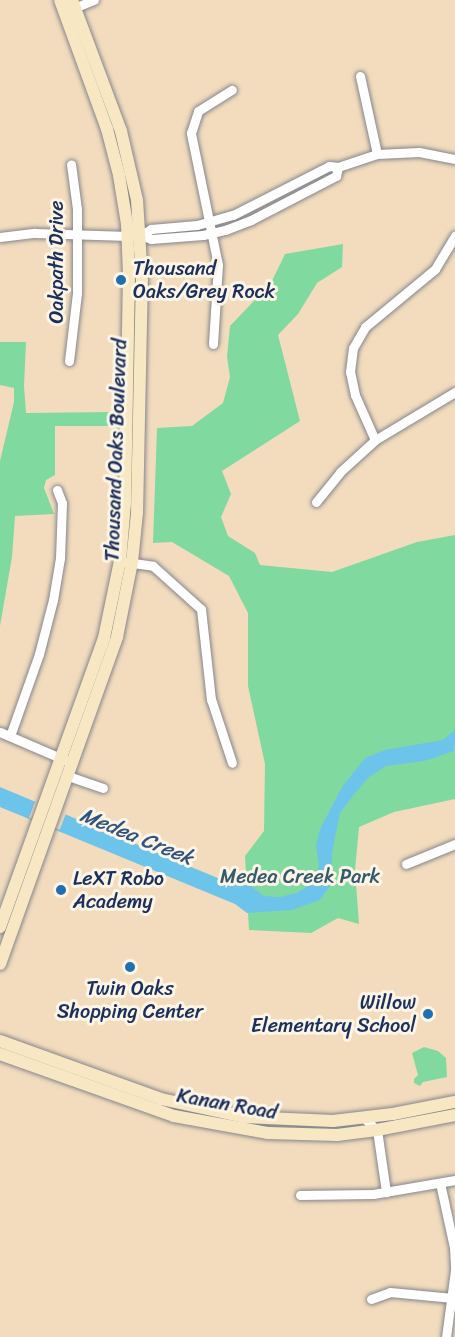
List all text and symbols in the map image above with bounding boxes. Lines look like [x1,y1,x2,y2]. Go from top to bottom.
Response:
street label: Oakpath Drive [44,200,68,324]
place label: Thousand Oaks/Grey Rock [133,256,275,303]
marker: Thousand Oaks/Grey Rock [114,273,128,287]
street label: Thousand Oaks Boulevard [100,338,132,562]
water label: Medea Creek [77,802,197,870]
park label: Medea Creek Park [220,864,380,888]
place label: LeXT Robo Academy [73,867,164,914]
marker: LeXT Robo Academy [54,883,68,897]
marker: Twin Oaks Shopping Center [123,960,137,974]
place label: Twin Oaks Shopping Center [57,976,203,1023]
place label: Willow Elementary School [251,990,416,1037]
marker: Willow Elementary School [421,1007,435,1021]
street label: Kanan Road [175,1083,279,1125]

